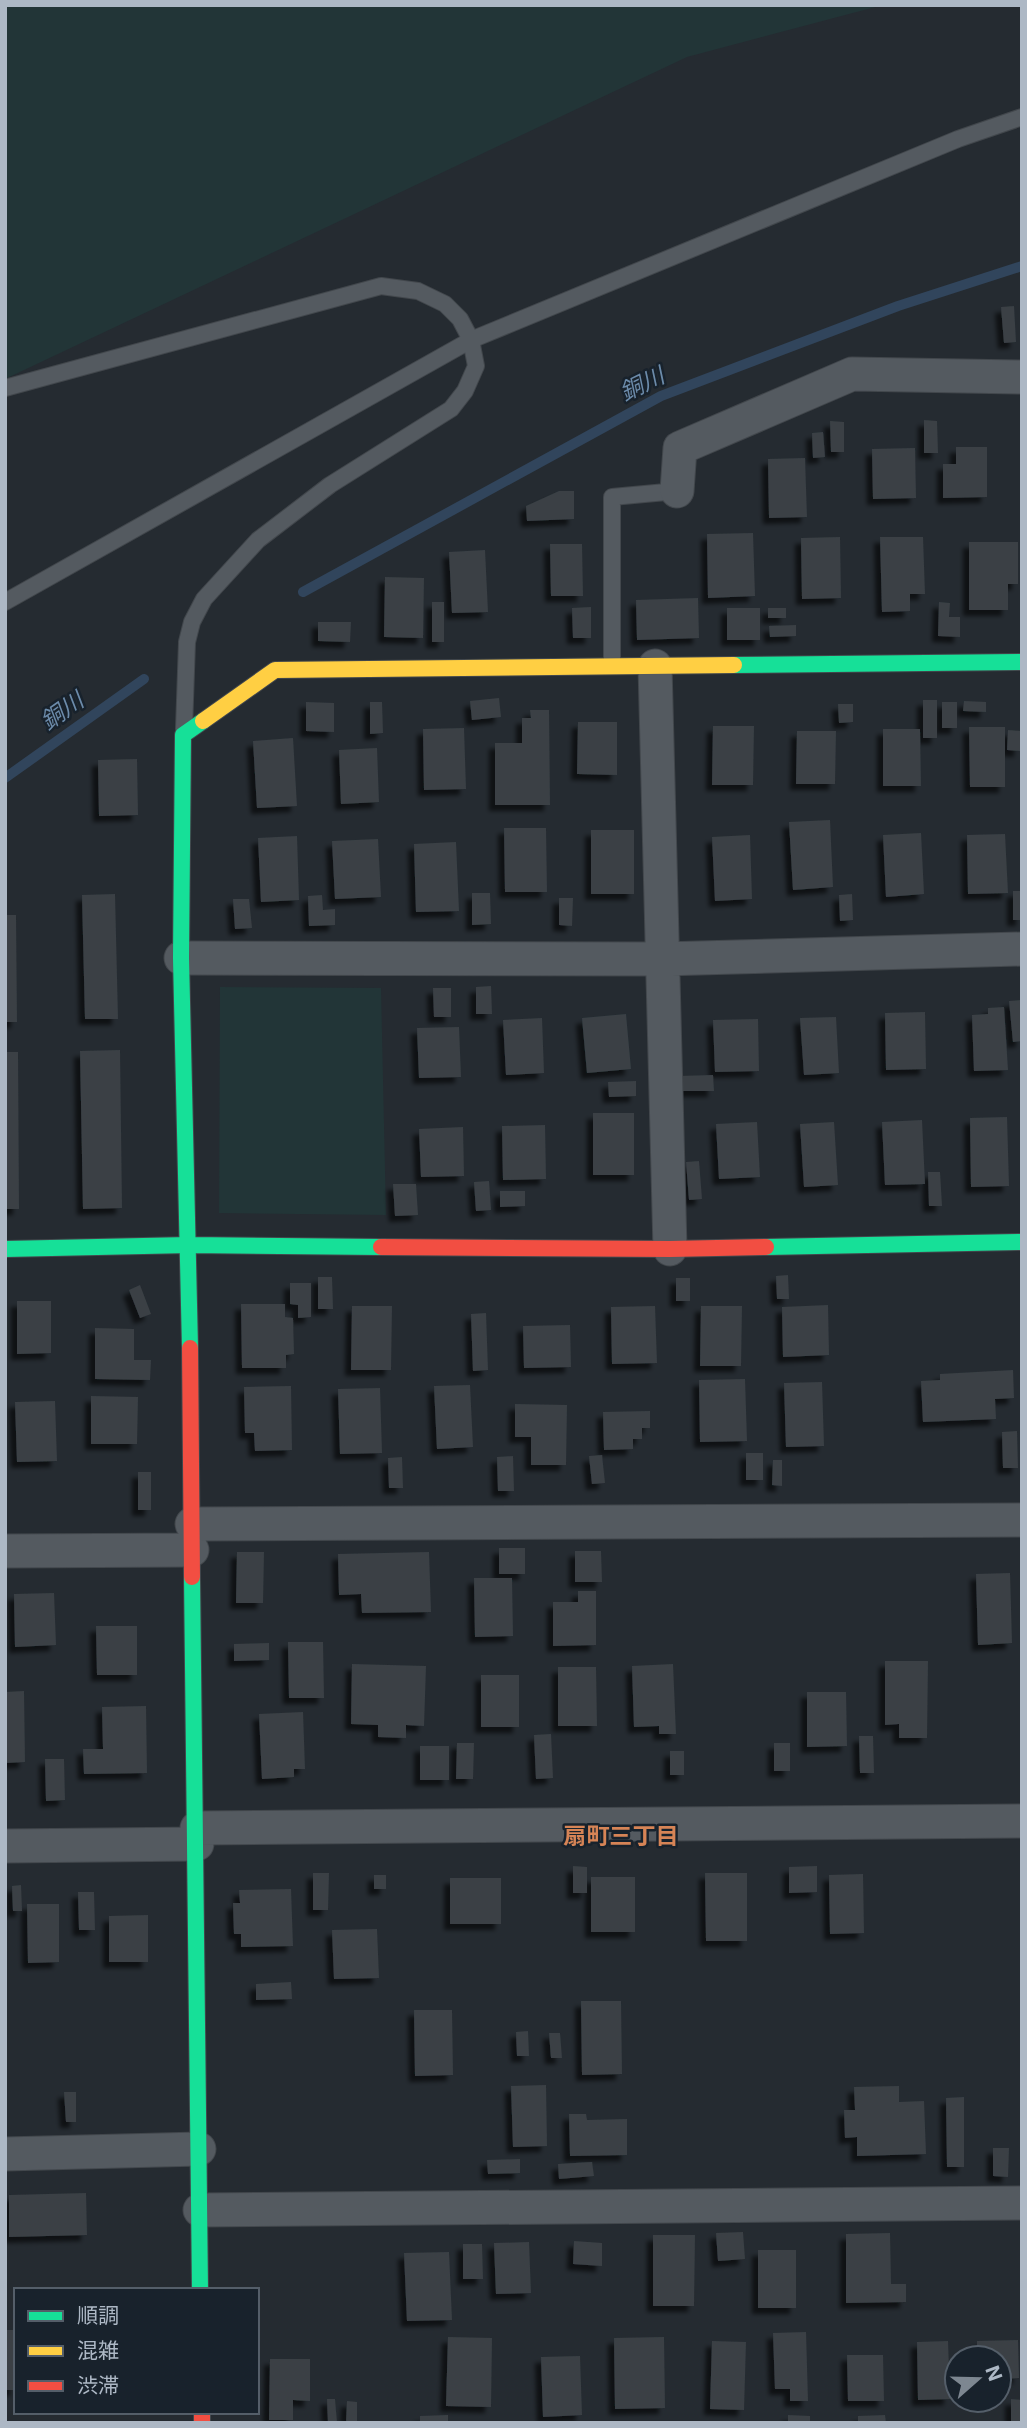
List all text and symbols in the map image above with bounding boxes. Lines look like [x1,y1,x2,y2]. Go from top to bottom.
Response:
water label: 銅川 [615,360,672,407]
water label: 銅川 [35,685,91,736]
district label: 扇町三丁目 [564,1822,679,1850]
legend [14,2288,259,2414]
text: 順調 [77,2303,119,2328]
text: 混雑 [77,2338,119,2363]
north arrow [943,2344,1013,2414]
text: N [980,2363,1007,2384]
text: 渋滞 [77,2373,119,2398]

